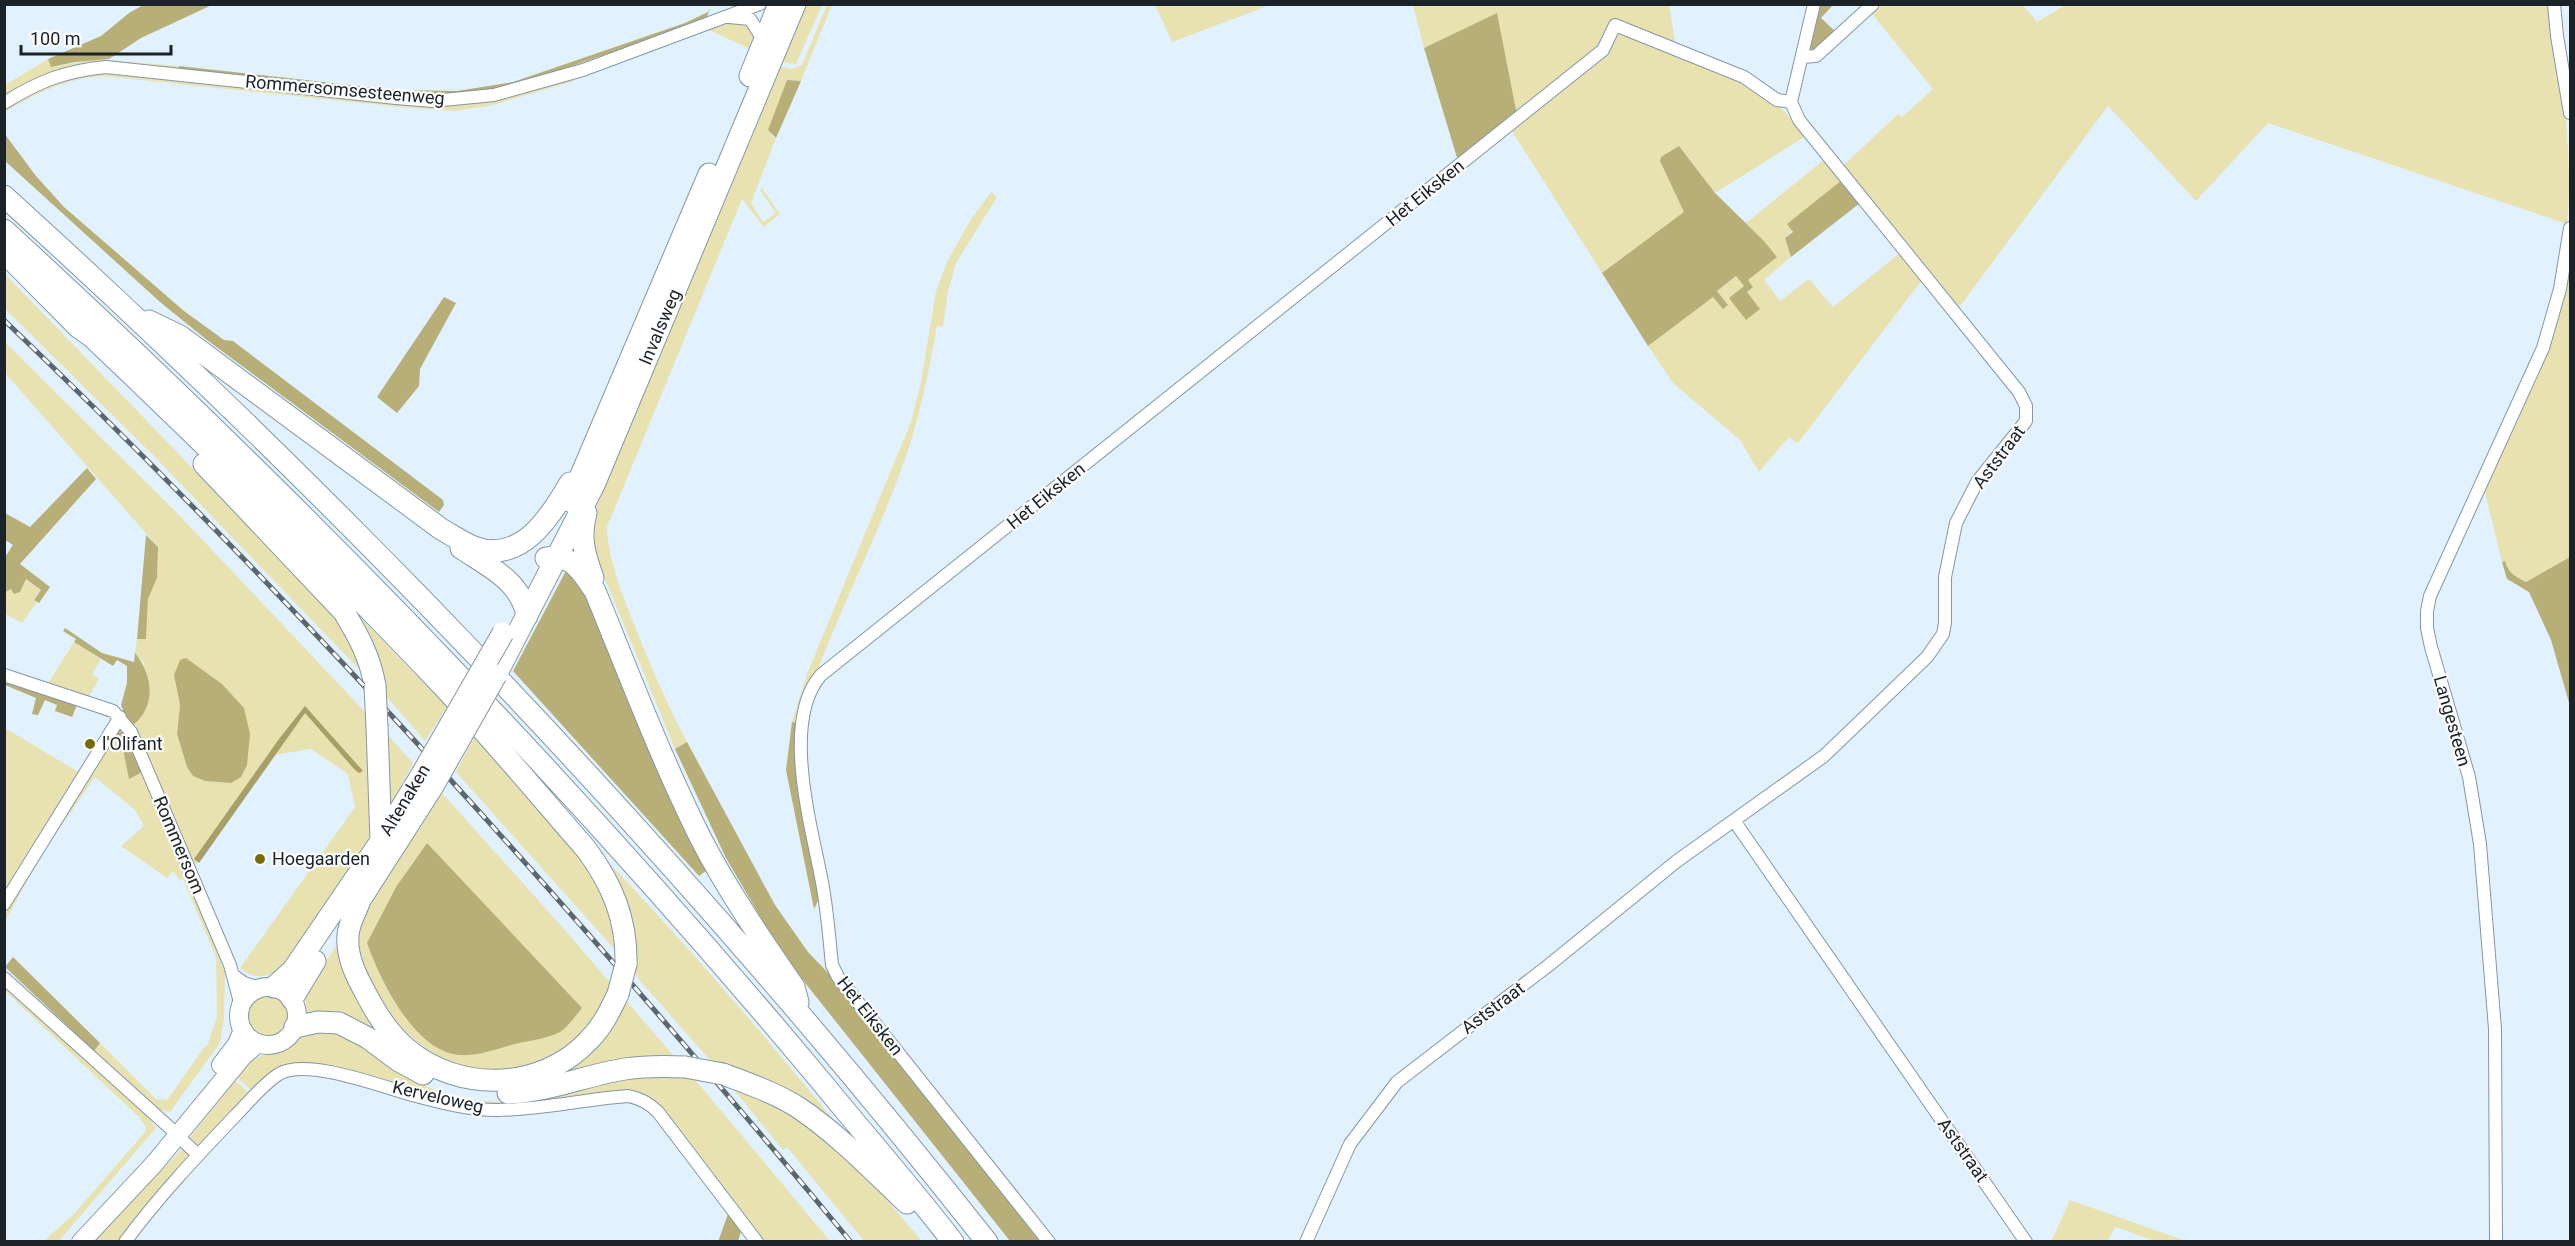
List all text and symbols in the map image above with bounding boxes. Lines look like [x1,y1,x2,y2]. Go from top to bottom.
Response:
scale bar [21,18,171,56]
text: 100 m [30,28,81,49]
street label: Rommersomsesteenweg [244,70,446,109]
street label: Het Eiksken [1381,155,1468,230]
street label: Invalsweg [634,286,685,368]
street label: Aststraat [1968,421,2029,492]
street label: Het Eiksken [1002,458,1089,533]
street label: Langesteen [2430,673,2475,769]
place label: l'Olifant [102,733,163,754]
marker: l'Olifant [83,737,97,751]
street label: Altenaken [375,760,434,839]
street label: Rommersom [149,793,209,897]
place label: Hoegaarden [272,848,370,869]
marker: Hoegaarden [253,852,267,866]
street label: Het Eiksken [833,972,908,1059]
street label: Aststraat [1457,977,1528,1038]
street label: Kerveloweg [391,1076,486,1117]
street label: Aststraat [1934,1114,1993,1186]

